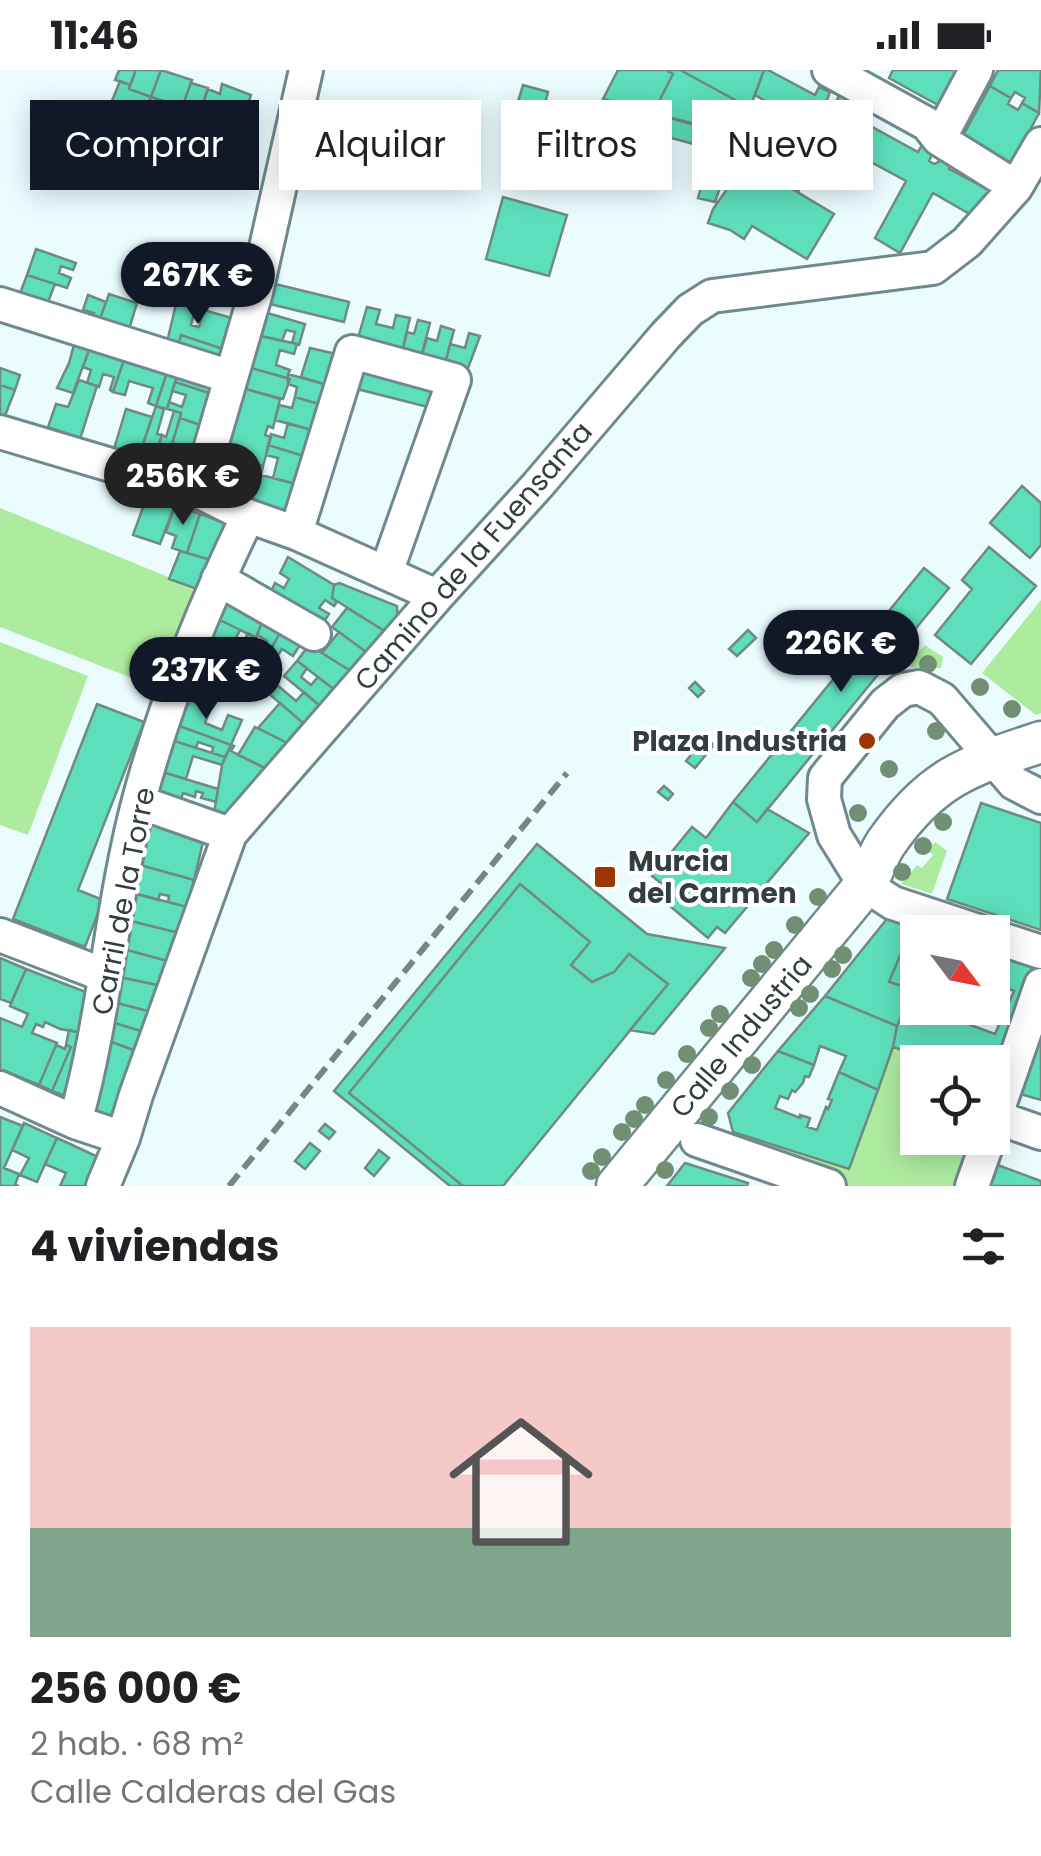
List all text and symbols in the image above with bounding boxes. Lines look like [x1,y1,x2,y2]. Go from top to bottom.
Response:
text: 11:46 [50,9,139,62]
chip: Comprar [30,100,259,190]
chip: Alquilar [279,100,481,190]
chip: Filtros [501,100,672,190]
chip: Nuevo [692,100,873,190]
pin: 267K € [117,242,279,327]
text: 267K € [143,252,253,297]
street label: Camino de la Fuensanta [346,414,601,699]
pin: 256K € [102,443,264,528]
text: 256K € [126,453,240,498]
pin: 226K € [760,610,922,695]
text: 226K € [785,620,897,665]
pin: 237K € [125,637,287,722]
text: 237K € [151,647,261,692]
place label: Plaza Industria [632,722,847,761]
marker: Plaza Industria [856,730,878,752]
street label: Carril de la Torre [82,784,165,1018]
place label: Murcia del Carmen [628,842,797,913]
marker: Murcia del Carmen [592,864,618,890]
north arrow [900,915,1010,1025]
map controls [900,915,1010,1155]
street label: Calle Industria [662,946,821,1126]
button: locate [900,1045,1010,1155]
text: 4 viviendas [30,1217,279,1276]
icon: filters [956,1219,1011,1274]
icon: home [431,1392,611,1572]
text: 256 000 € [30,1659,241,1718]
text: 2 hab. · 68 m² [30,1721,244,1766]
text: Calle Calderas del Gas [30,1769,396,1814]

